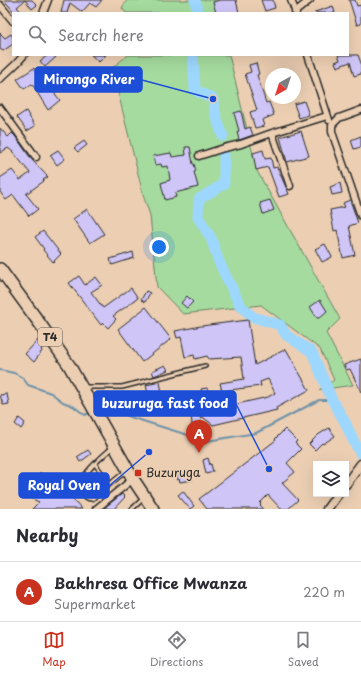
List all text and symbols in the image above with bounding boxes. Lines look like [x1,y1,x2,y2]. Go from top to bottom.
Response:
search box [12,12,349,56]
icon: search [26,23,48,45]
text: Search here [58,23,144,46]
callout: Mirongo River [35,67,142,92]
north arrow [265,68,301,104]
text: Mirongo River [44,69,135,88]
your location [149,237,169,257]
road number: T4 [38,328,62,346]
callout: buzuruga fast food [94,391,236,416]
text: buzuruga fast food [102,393,228,412]
pin: A [186,420,212,453]
map controls [313,461,349,497]
button: layers [313,461,349,497]
place label: Buzuruga [146,463,201,481]
marker: Buzuruga [133,468,143,478]
callout: Royal Oven [19,473,109,498]
text: Royal Oven [28,475,100,494]
text: Nearby [16,522,78,548]
text: Bakhresa Office Mwanza [54,571,247,594]
text: A [24,582,34,601]
text: 220 m [303,582,345,601]
text: Supermarket [54,594,136,613]
tab: Map [42,629,66,670]
tab: Directions [150,629,203,670]
tab: Saved [288,629,319,670]

